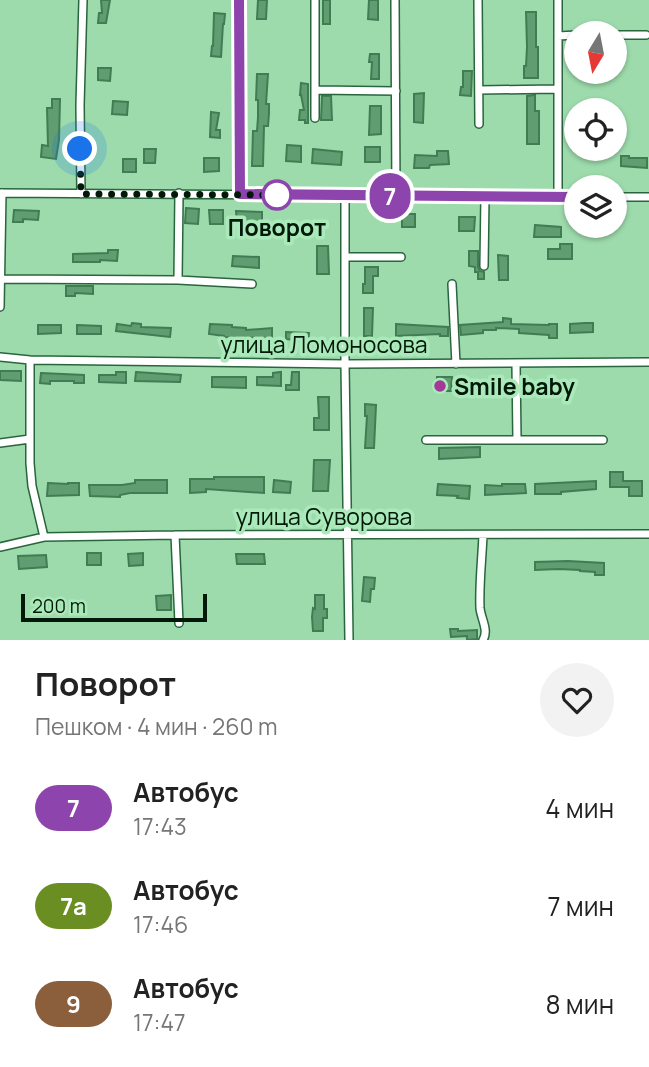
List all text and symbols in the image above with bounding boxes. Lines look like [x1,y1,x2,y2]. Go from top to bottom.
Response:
north arrow [564,21,626,84]
map controls [564,21,627,238]
button: locate [564,98,627,161]
your location [62,131,97,166]
line badge: 7 [367,173,413,219]
button: layers [564,175,627,238]
text: 7 [384,179,396,212]
marker: Поворот [262,180,292,210]
place label: Поворот [228,211,326,243]
street label: улица Ломоносова [220,328,428,360]
place label: Smile baby [454,370,575,402]
marker: Smile baby [432,378,448,394]
street label: улица Суворова [236,500,412,532]
scale bar [21,591,206,623]
text: 200 m [32,593,86,619]
text: Поворот [35,661,176,706]
button: heart [540,663,614,737]
text: Пешком · 4 мин · 260 m [35,710,278,742]
text: Автобус [133,774,239,810]
text: 4 мин [545,790,614,826]
text: 7 [67,791,80,824]
text: 17:43 [133,810,187,842]
text: Автобус [133,872,239,908]
text: 7 мин [548,888,614,924]
text: 7а [60,889,87,922]
text: 17:46 [133,908,188,940]
text: Автобус [133,970,239,1006]
text: 8 мин [546,986,614,1022]
text: 9 [66,987,81,1020]
text: 17:47 [133,1006,186,1038]

